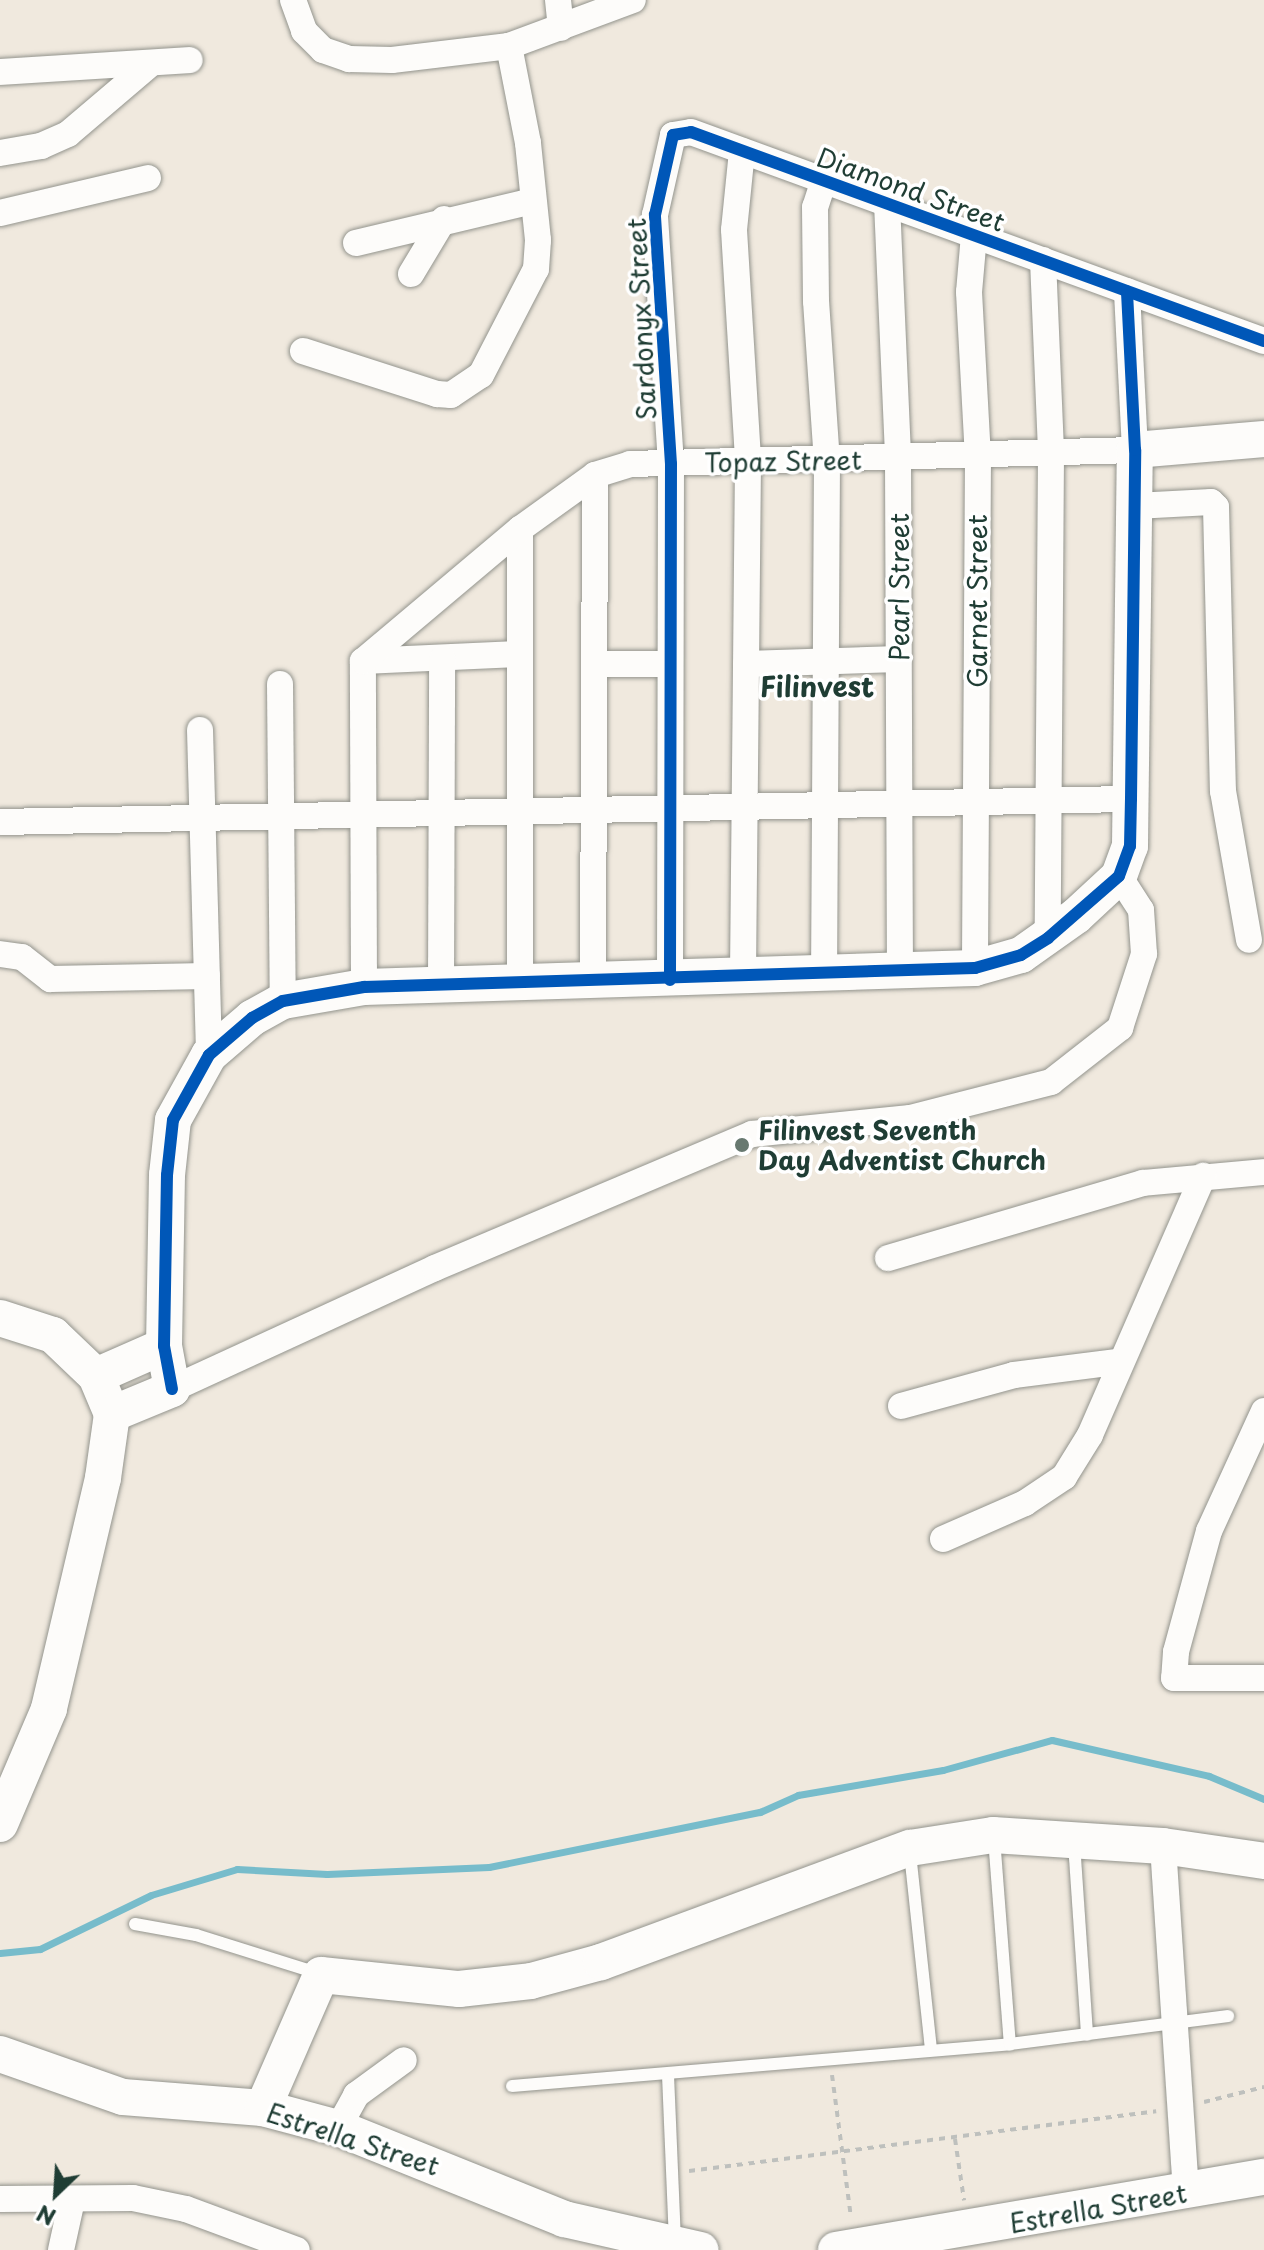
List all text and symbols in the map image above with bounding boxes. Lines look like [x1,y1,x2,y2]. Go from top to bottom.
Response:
street label: Diamond Street [813,141,1009,237]
street label: Sardonyx Street [620,217,662,421]
street label: Topaz Street [704,444,862,478]
street label: Pearl Street [883,512,915,662]
street label: Garnet Street [961,513,993,689]
district label: Filinvest [760,669,874,703]
place label: Filinvest Seventh Day Adventist Church [758,1114,1050,1176]
marker: Filinvest Seventh Day Adventist Church [733,1136,751,1154]
street label: Estrella Street [263,2096,443,2182]
north arrow [16,2154,96,2234]
street label: Estrella Street [1007,2177,1189,2239]
text: N [31,2198,61,2235]

